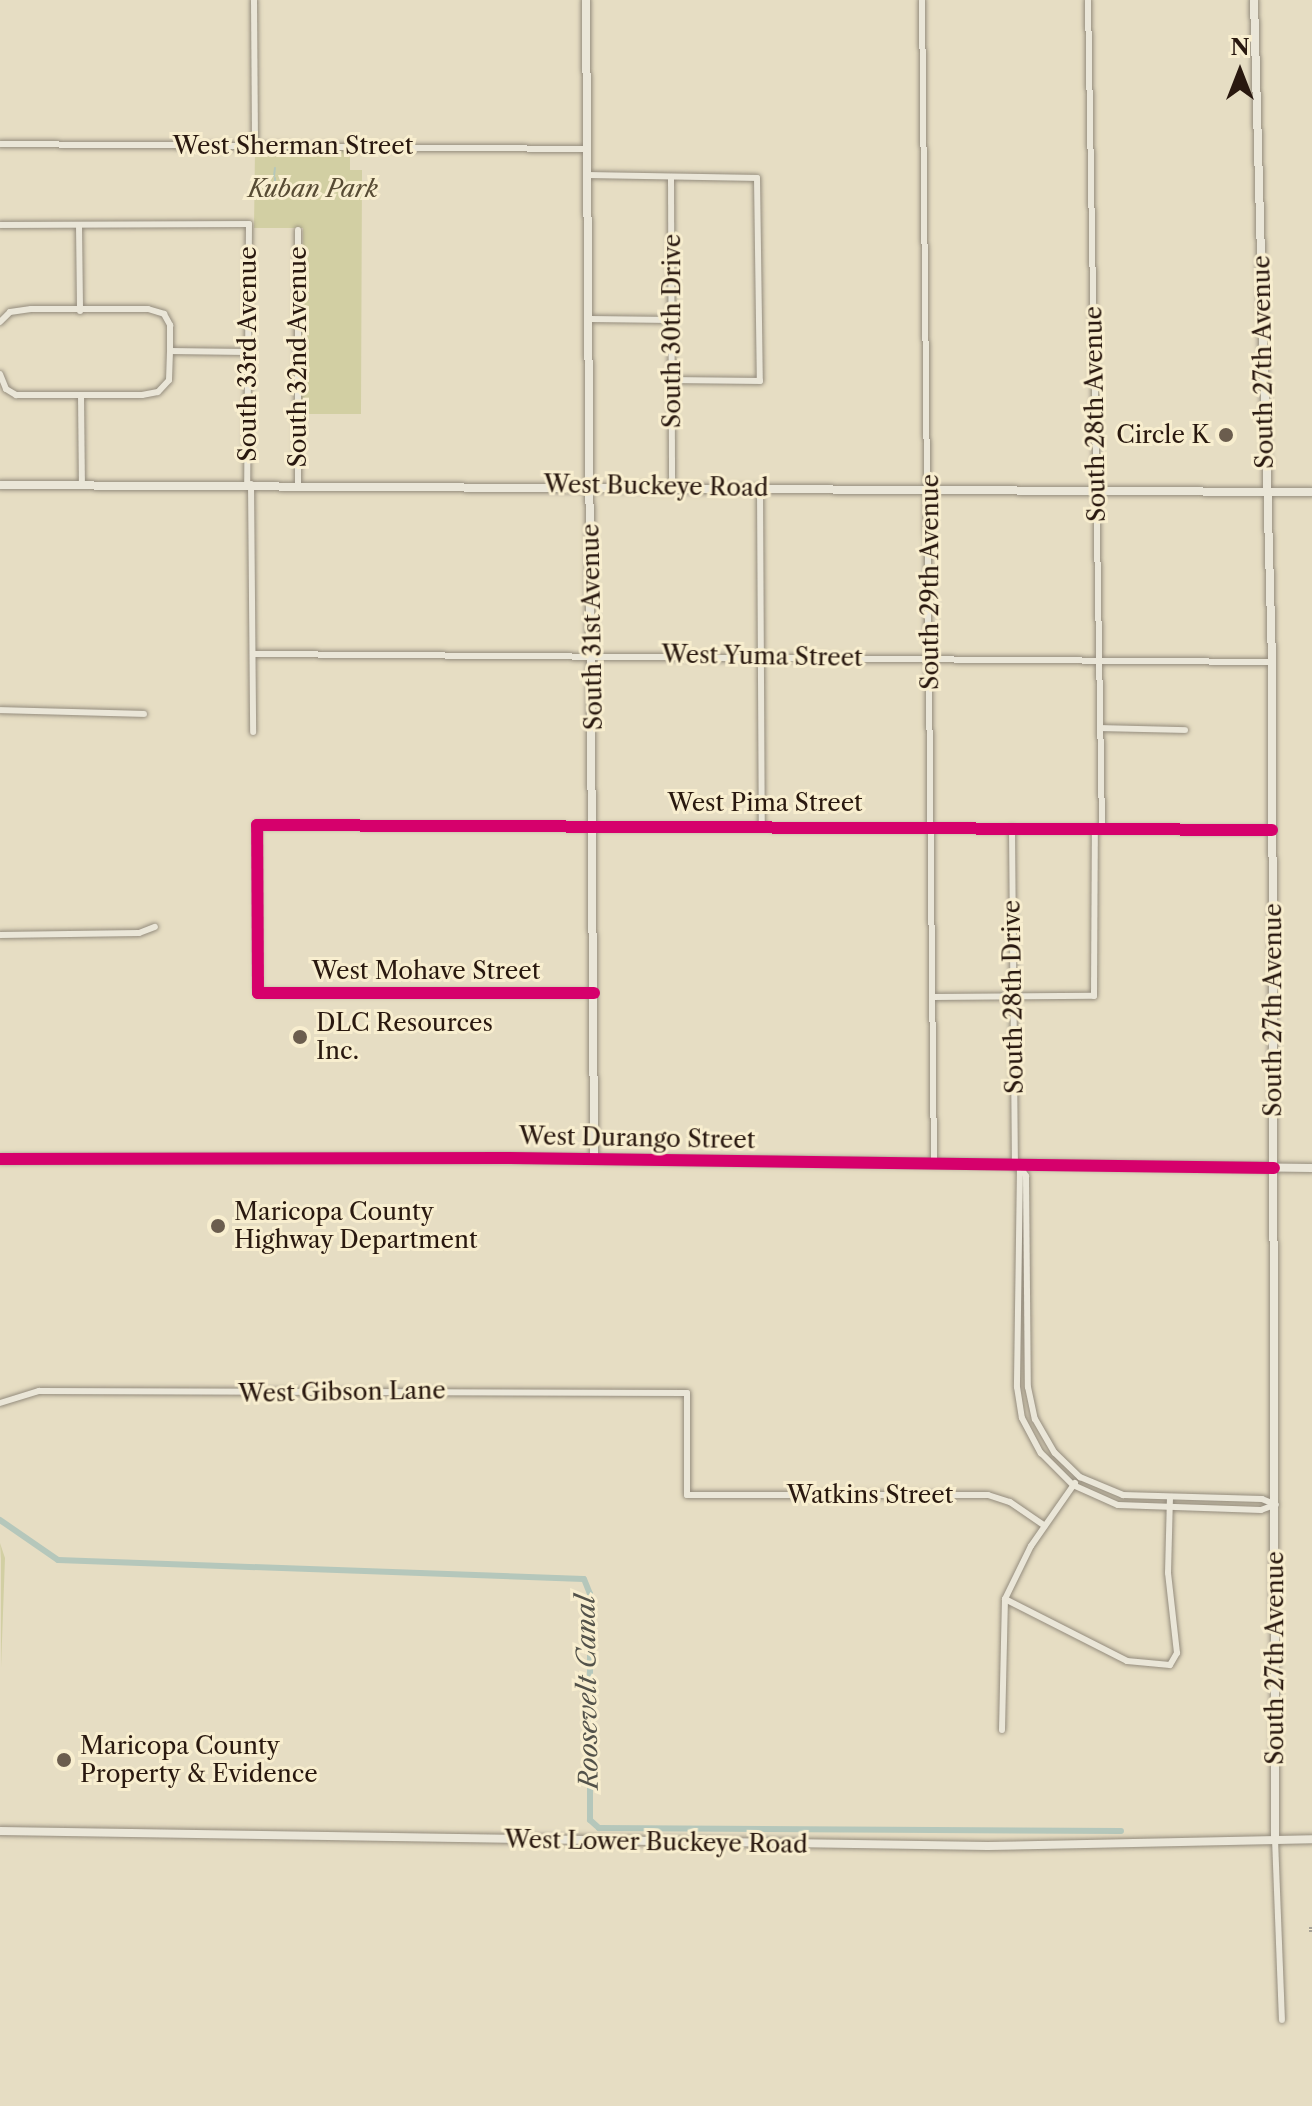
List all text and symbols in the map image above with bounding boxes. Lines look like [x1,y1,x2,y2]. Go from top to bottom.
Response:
north arrow [1200,32,1280,112]
text: N [1230,34,1250,61]
street label: West Sherman Street [173,132,413,160]
park label: Kuban Park [248,175,378,203]
street label: South 30th Drive [658,234,686,428]
street label: South 33rd Avenue [234,246,262,462]
street label: South 32nd Avenue [284,246,312,468]
street label: South 27th Avenue [1247,254,1279,470]
street label: South 28th Avenue [1079,305,1111,523]
place label: Circle K [1116,421,1210,449]
marker: Circle K [1217,426,1235,444]
street label: West Buckeye Road [543,470,769,502]
street label: South 29th Avenue [916,474,944,690]
street label: South 31st Avenue [576,523,608,731]
street label: West Yuma Street [661,640,863,672]
street label: West Pima Street [667,789,863,817]
street label: South 28th Drive [997,900,1029,1094]
street label: South 27th Avenue [1259,903,1287,1117]
street label: West Mohave Street [312,957,540,985]
place label: DLC Resources Inc. [316,1009,493,1065]
marker: DLC Resources Inc. [291,1028,309,1046]
street label: West Durango Street [519,1122,755,1154]
place label: Maricopa County Highway Department [234,1198,478,1254]
marker: Maricopa County Highway Department [209,1217,227,1235]
street label: West Gibson Lane [238,1376,446,1408]
street label: Watkins Street [787,1481,953,1509]
street label: South 27th Avenue [1261,1551,1289,1765]
water label: Roosevelt Canal [571,1594,605,1790]
place label: Maricopa County Property & Evidence [80,1732,319,1788]
marker: Maricopa County Property & Evidence [55,1751,73,1769]
street label: West Lower Buckeye Road [504,1825,808,1859]

